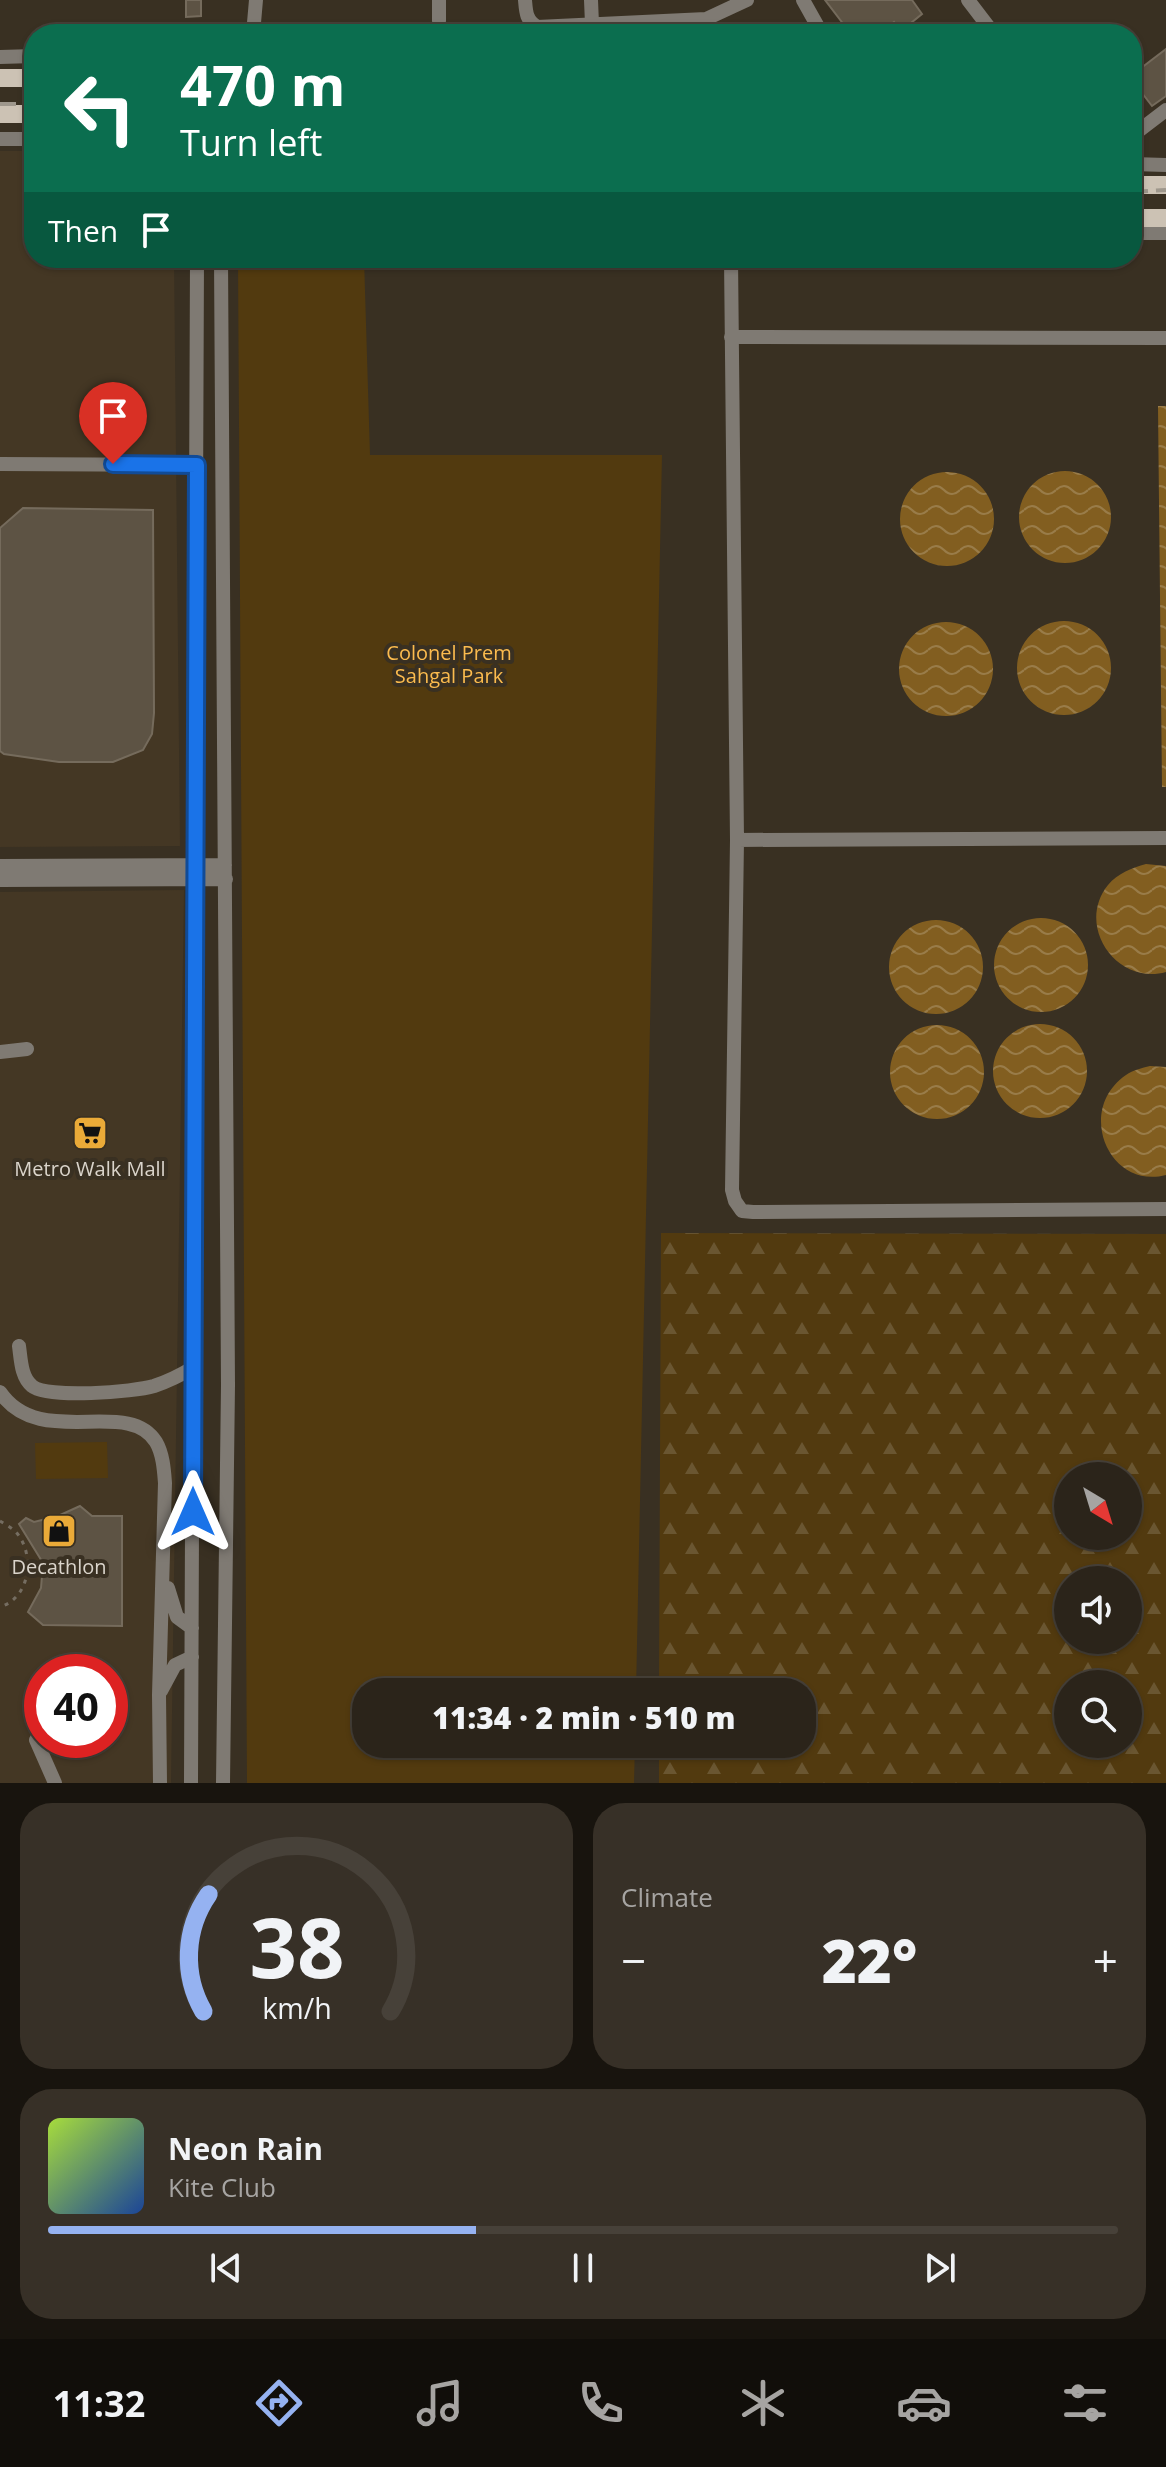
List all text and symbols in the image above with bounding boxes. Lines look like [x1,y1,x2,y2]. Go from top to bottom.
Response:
text: 470 m [180,46,346,122]
icon: left [48,56,152,160]
text: Turn left [180,118,322,167]
icon: arrive [134,208,178,252]
text: Then [48,210,118,251]
pin [79,382,147,464]
icon: arrive [91,394,135,438]
park label: Colonel Prem Sahgal Park [386,639,512,689]
supermarket icon: Metro Walk Mall [71,1114,109,1152]
place label: Metro Walk Mall [14,1155,166,1182]
north arrow [1054,1462,1142,1550]
map controls [1054,1462,1142,1758]
position arrow [151,1470,235,1554]
shop icon: Decathlon [40,1512,78,1550]
place label: Decathlon [11,1553,107,1580]
button: sound [1054,1566,1142,1654]
speed limit sign: 40 [24,1654,128,1758]
button: search [1054,1670,1142,1758]
text: 11:34 · 2 min · 510 m [432,1697,736,1738]
text: Climate [621,1879,713,1915]
text: 38 [249,1889,344,2002]
text: 22° [822,1919,917,2001]
text: − [621,1930,646,1990]
text: + [1093,1930,1118,1990]
text: km/h [262,1988,331,2027]
text: Neon Rain [168,2128,323,2169]
text: Kite Club [168,2169,276,2205]
icon: previous [204,2246,248,2290]
icon: pause [561,2246,605,2290]
icon: next [918,2246,962,2290]
icon: directions [251,2375,307,2431]
icon: music [412,2375,468,2431]
icon: phone [573,2375,629,2431]
icon: climate [735,2375,791,2431]
icon: car [896,2375,952,2431]
icon: filters [1057,2375,1113,2431]
text: 11:32 [53,2379,145,2428]

